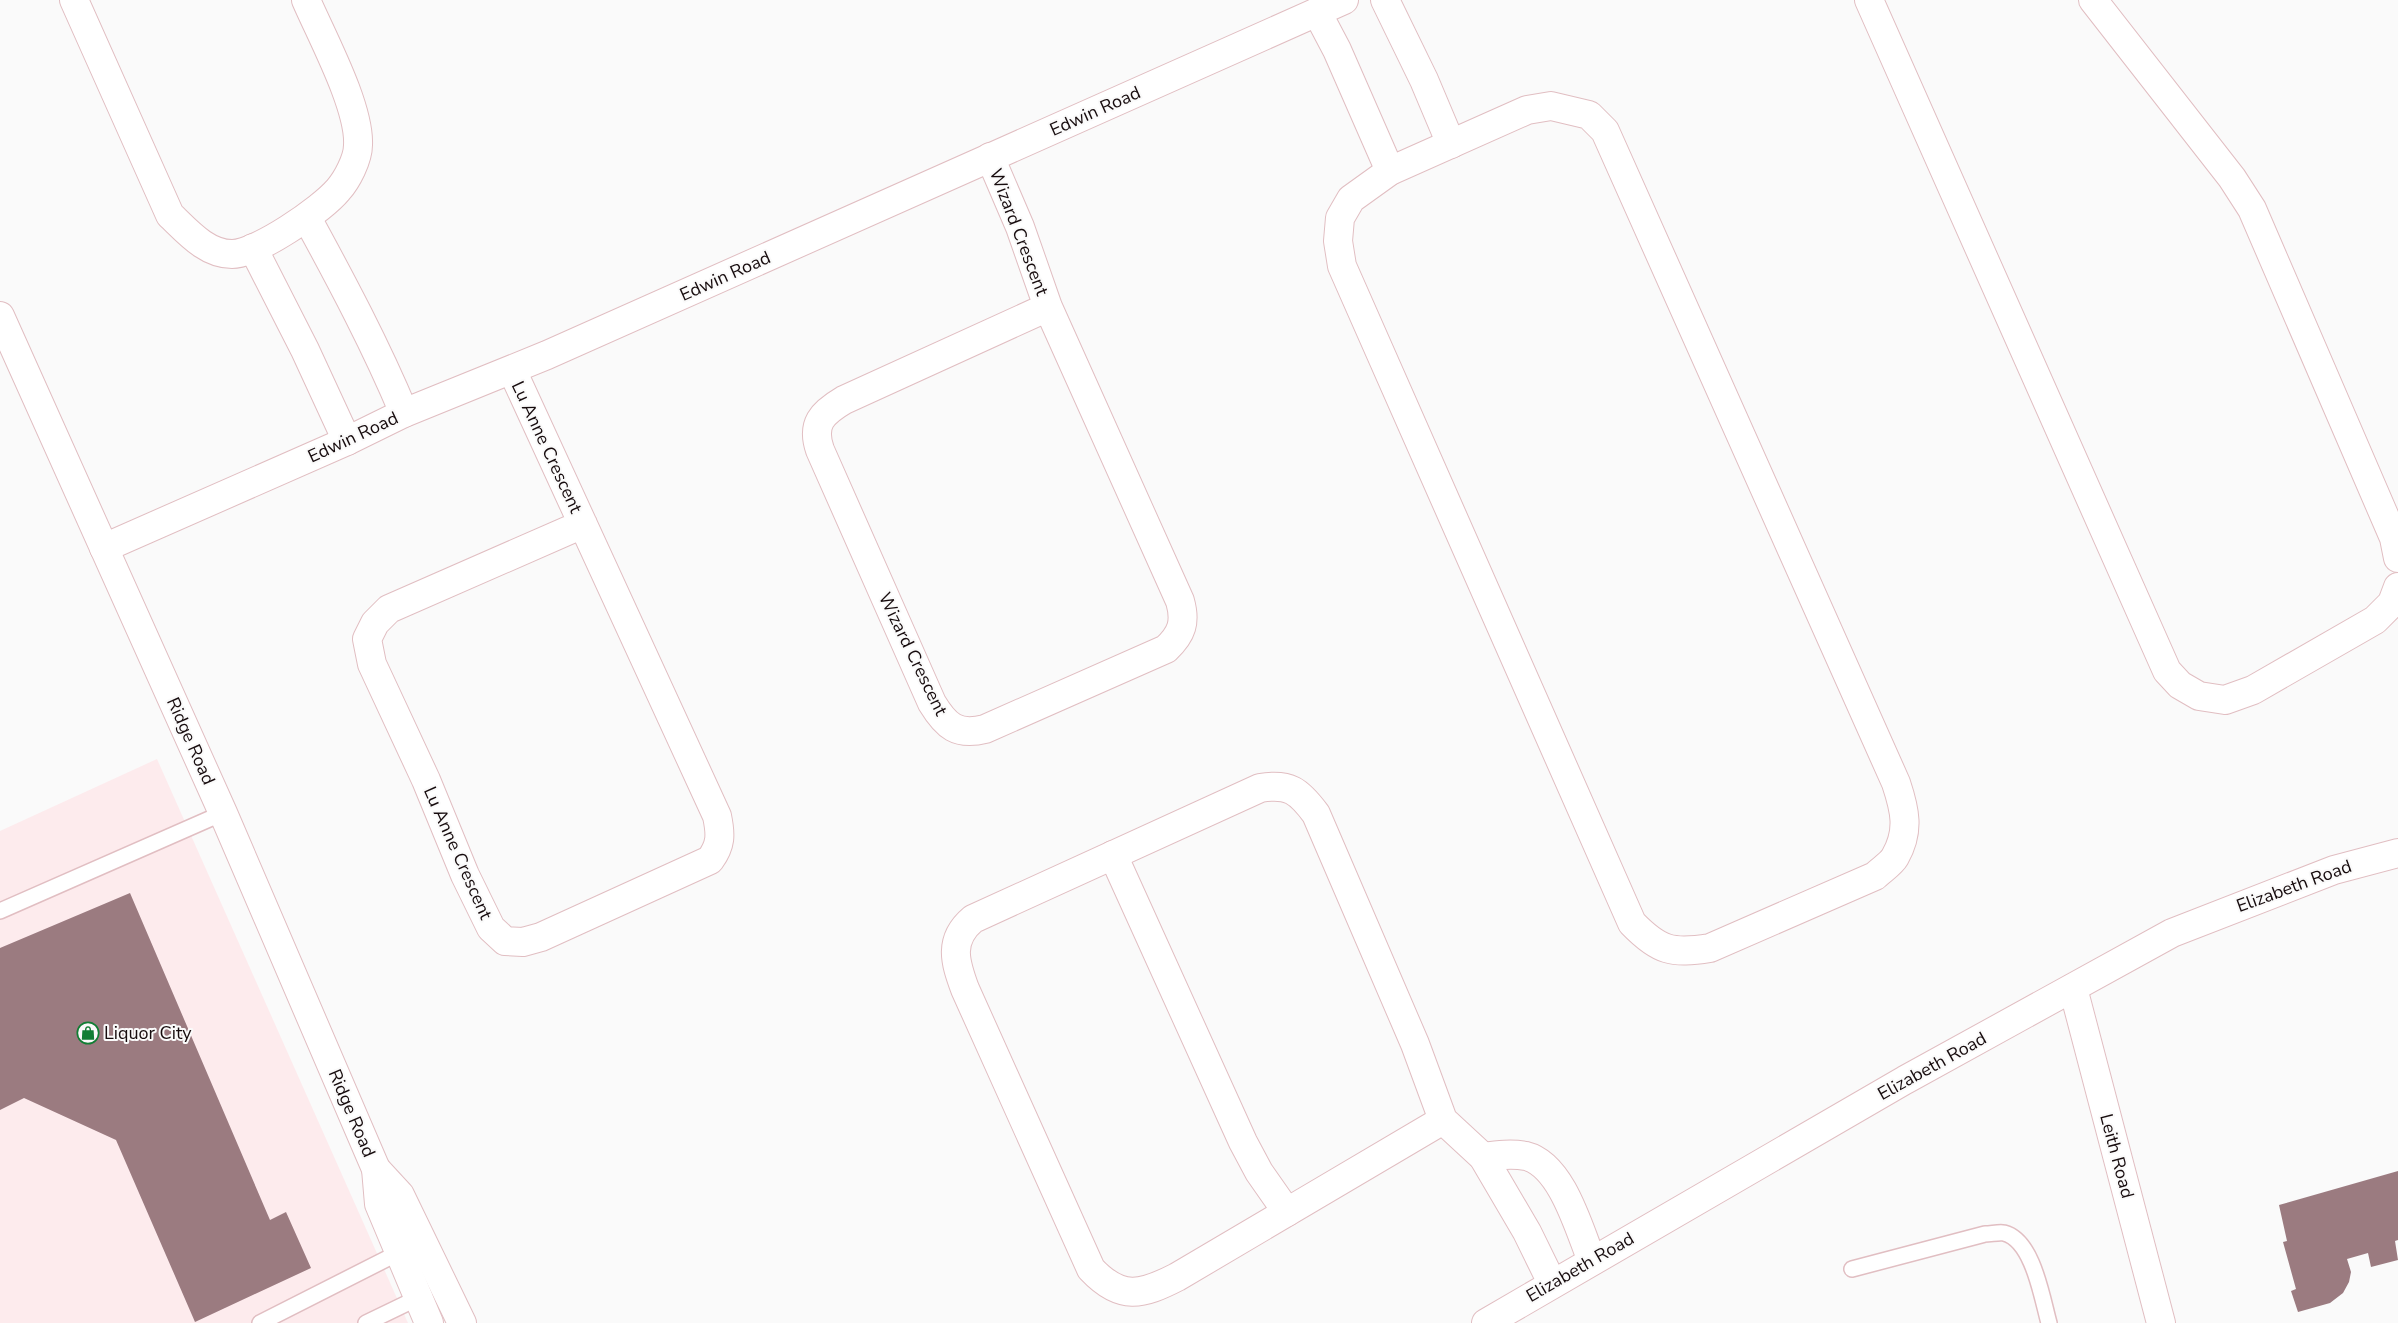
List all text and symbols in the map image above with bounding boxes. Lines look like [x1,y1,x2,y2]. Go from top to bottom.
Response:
street label: Edwin Road [1046,80,1144,142]
street label: Wizard Crescent [984,165,1054,300]
street label: Edwin Road [676,245,774,307]
street label: Lu Anne Crescent [506,377,588,518]
street label: Edwin Road [304,406,402,468]
street label: Wizard Crescent [873,588,953,720]
street label: Ridge Road [161,693,221,789]
street label: Lu Anne Crescent [418,783,498,924]
street label: Elizabeth Road [2233,854,2355,918]
shop icon: Liquor City [76,1021,100,1045]
place label: Liquor City [104,1021,192,1045]
street label: Elizabeth Road [1873,1026,1991,1106]
street label: Ridge Road [323,1065,381,1161]
street label: Leith Road [2094,1111,2140,1201]
street label: Elizabeth Road [1522,1226,1638,1308]

